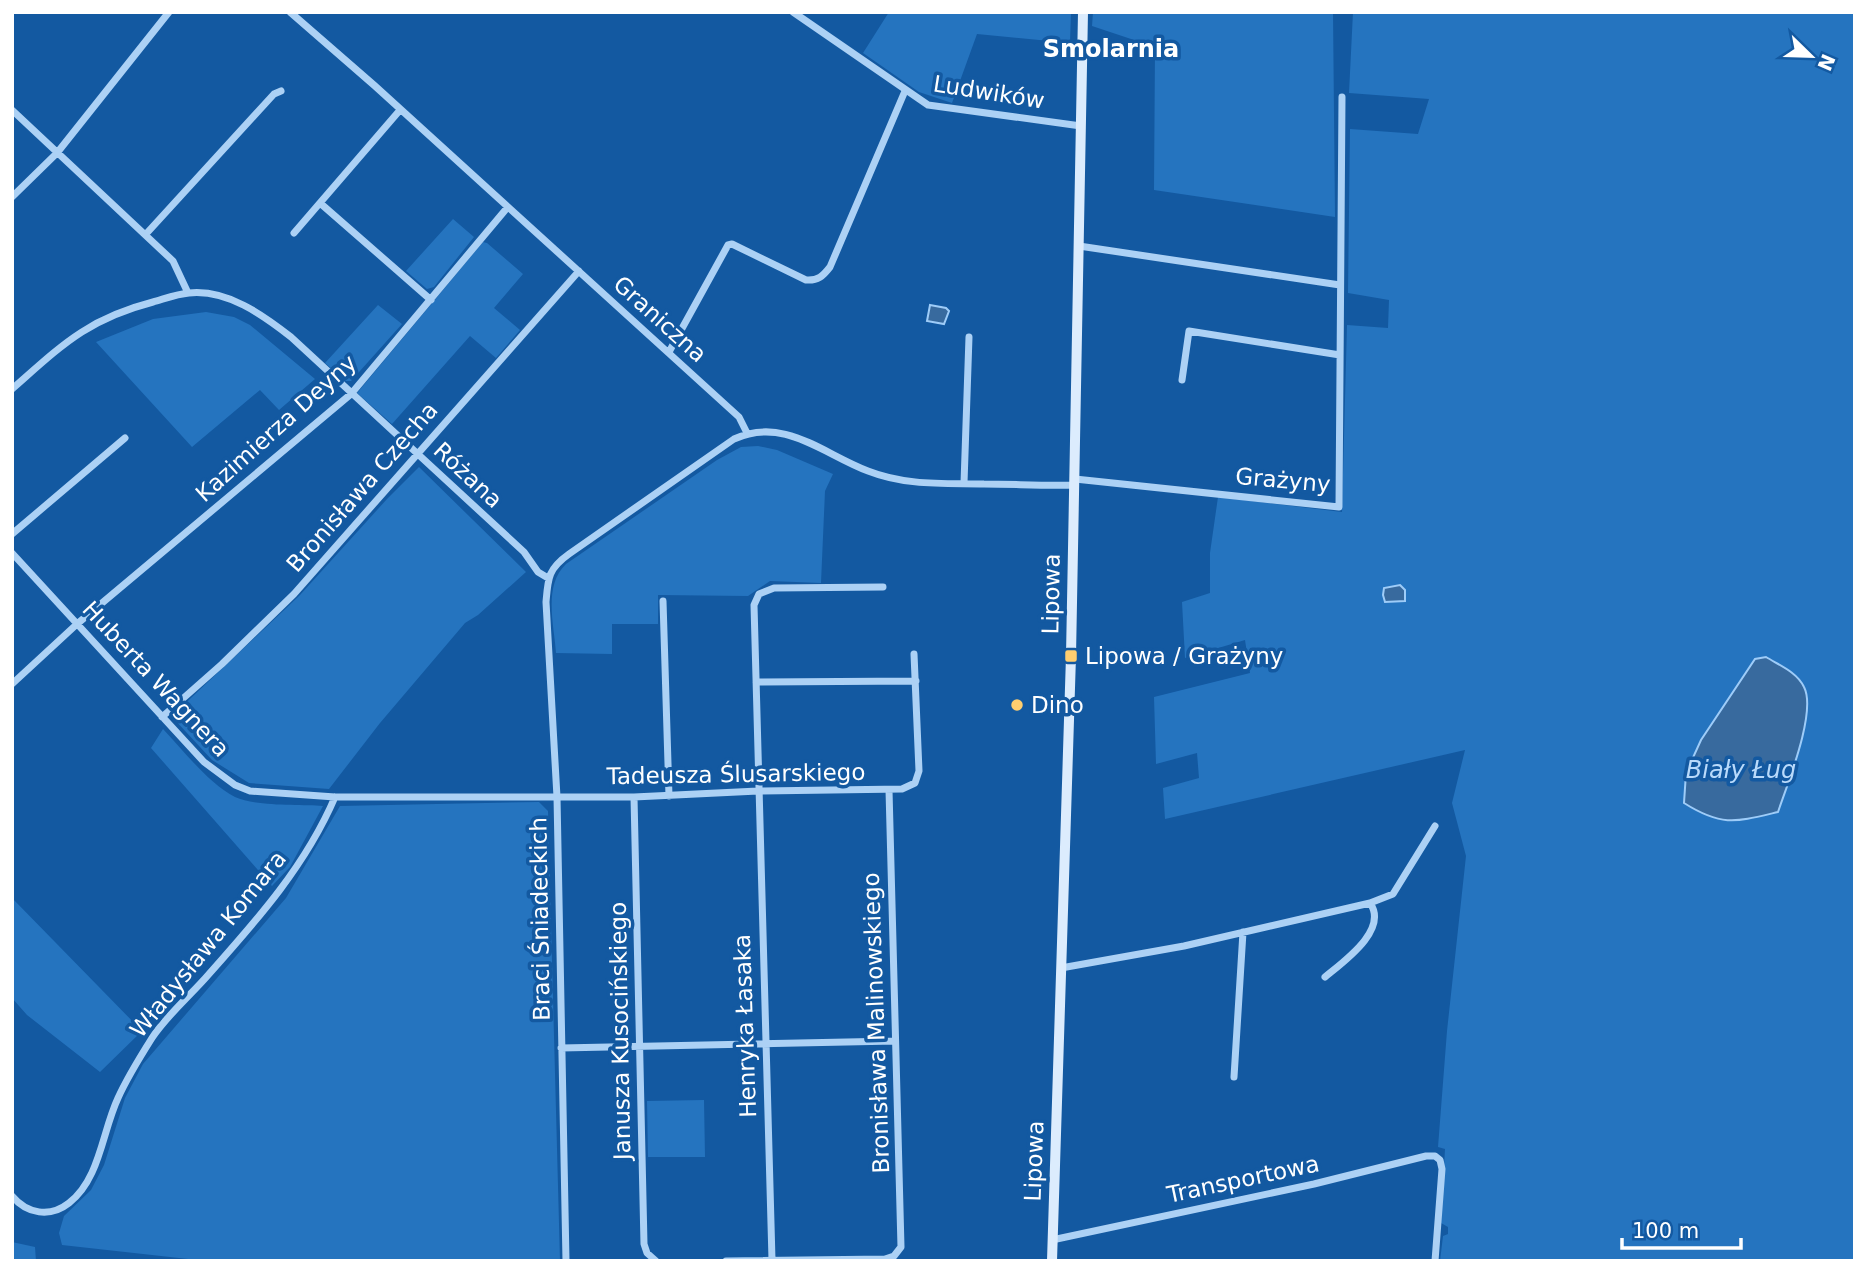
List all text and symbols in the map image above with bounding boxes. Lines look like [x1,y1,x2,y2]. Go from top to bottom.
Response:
north arrow [1776,21,1846,91]
district label: Smolarnia [1043,35,1179,63]
text: N [1813,51,1840,74]
street label: Ludwików [932,70,1046,114]
street label: Graniczna [608,271,712,367]
street label: Kazimierza Deyny [190,349,362,507]
street label: Bronisława Czecha [281,397,443,577]
street label: Różana [428,437,508,513]
street label: Grażyny [1234,463,1332,497]
street label: Lipowa [1037,553,1065,635]
street label: Huberta Wagnera [77,596,235,762]
place label: Lipowa / Grażyny [1085,643,1283,669]
marker: Lipowa / Grażyny [1063,648,1079,664]
place label: Dino [1031,692,1084,718]
marker: Dino [1009,697,1025,713]
water label: Biały Ług [1686,756,1796,784]
street label: Tadeusza Ślusarskiego [605,758,866,789]
street label: Braci Śniadeckich [524,817,555,1021]
street label: Władysława Komara [125,845,291,1043]
street label: Bronisława Malinowskiego [858,872,894,1174]
street label: Janusza Kusocińskiego [605,902,635,1162]
street label: Henryka Łasaka [729,934,761,1118]
street label: Lipowa [1020,1120,1048,1202]
street label: Transportowa [1164,1150,1321,1208]
scale bar [1622,1206,1741,1250]
text: 100 m [1632,1219,1699,1243]

